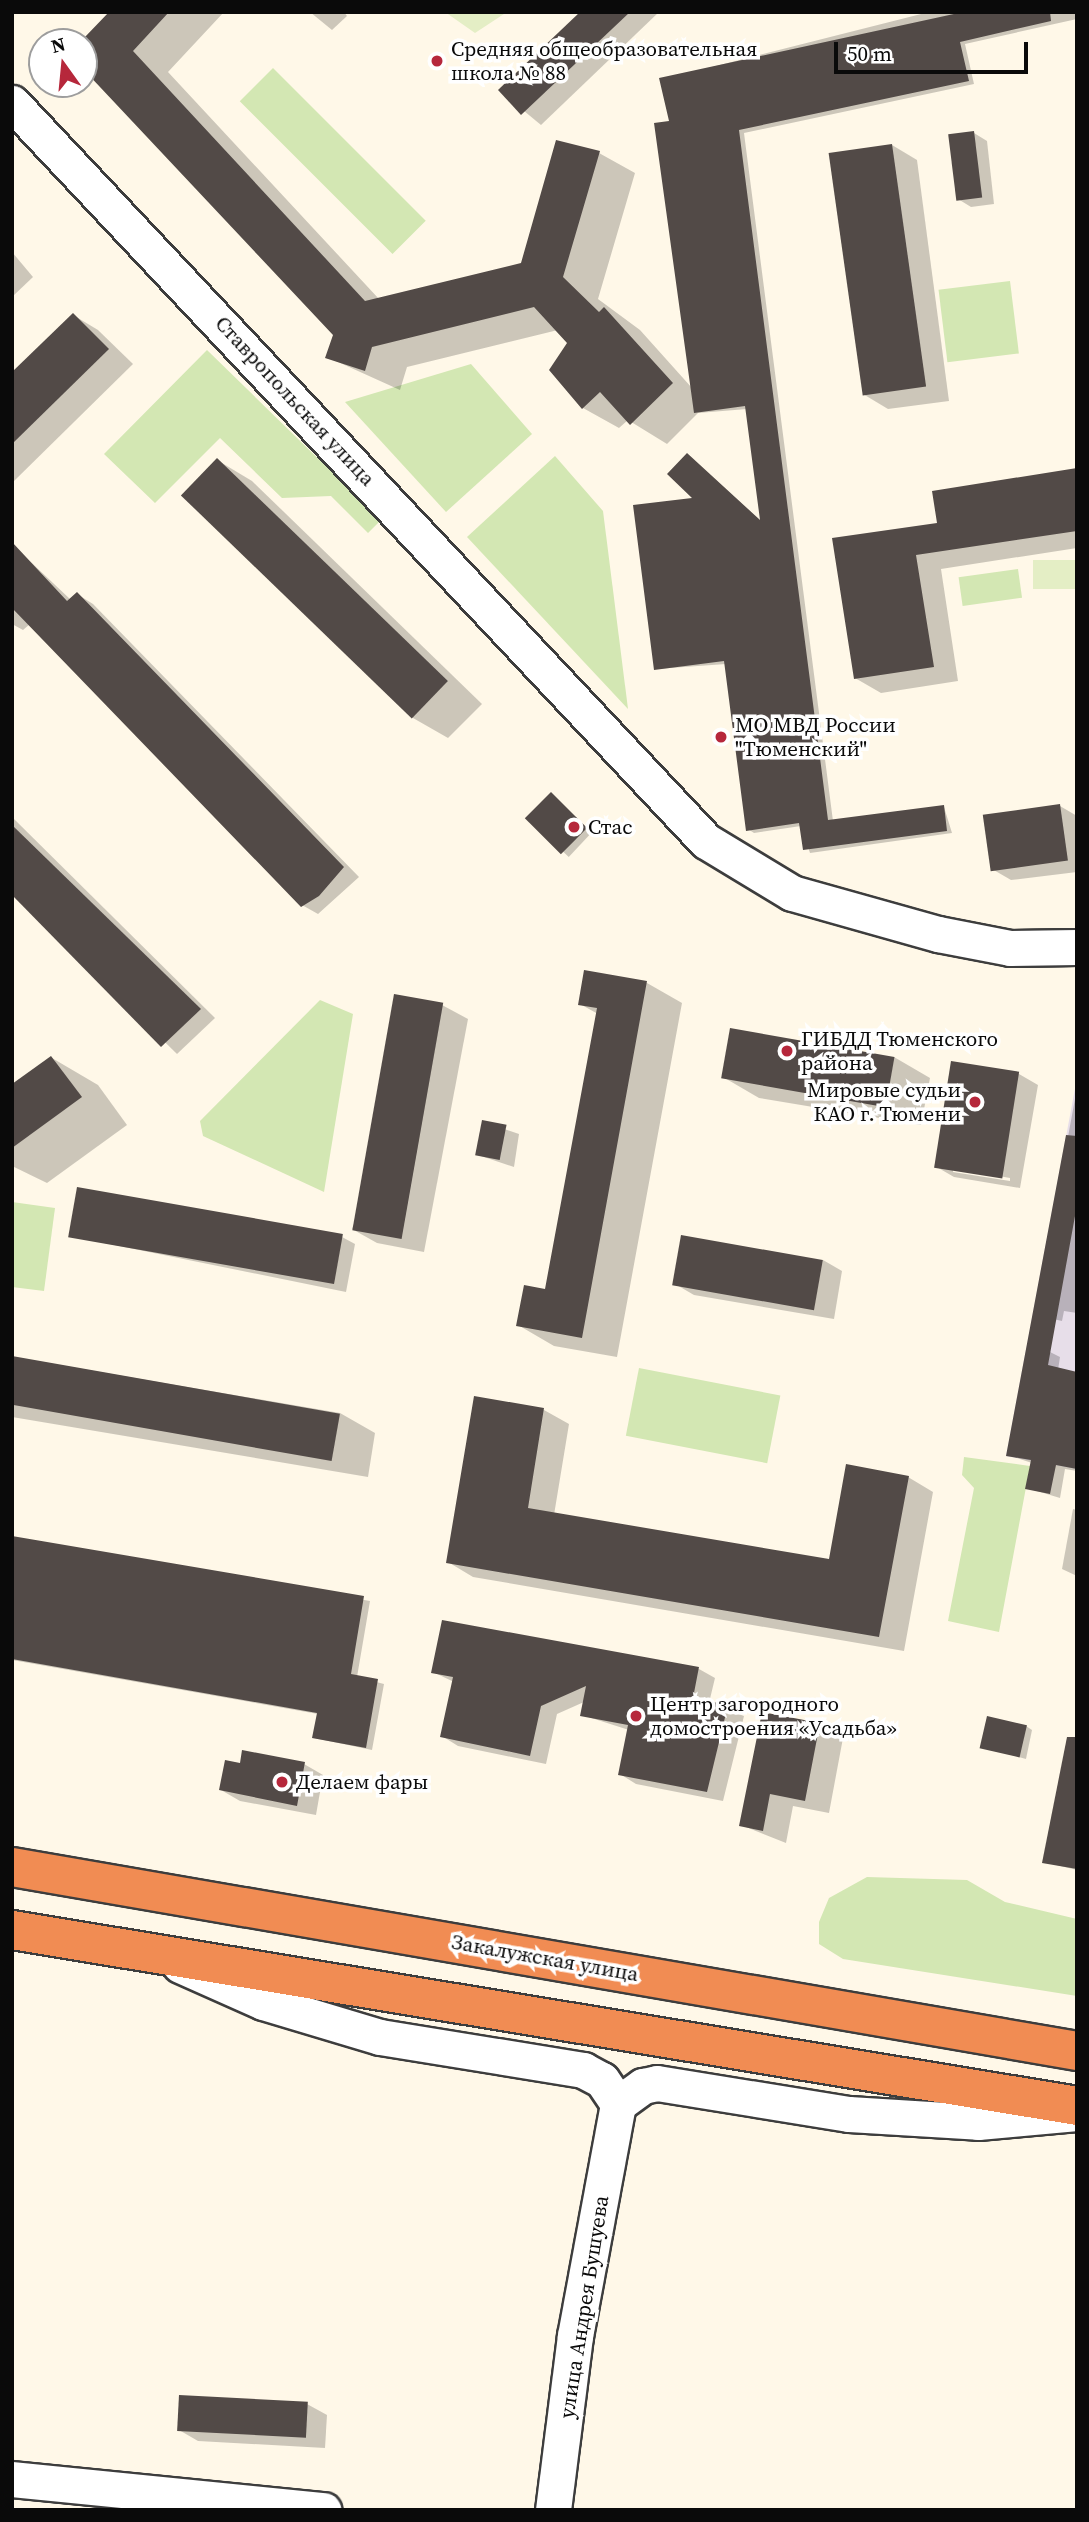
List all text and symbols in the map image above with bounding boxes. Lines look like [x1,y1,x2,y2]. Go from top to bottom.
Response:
north arrow [28,28,98,98]
scale bar [837,28,1031,72]
text: N [48,30,68,59]
place label: Средняя общеобразовательная школа № 88 [451,36,757,86]
text: 50 m [847,39,892,68]
marker: Средняя общеобразовательная школа № 88 [429,53,445,69]
street label: Ставропольская улица [210,311,380,491]
place label: МО МВД России "Тюменский" [735,712,896,762]
marker: МО МВД России "Тюменский" [713,729,729,745]
place label: Стас [588,814,632,840]
marker: Стас [566,819,582,835]
place label: ГИБДД Тюменского района [801,1026,999,1076]
marker: ГИБДД Тюменского района [779,1043,795,1059]
place label: Мировые судьи КАО г. Тюмени [807,1077,961,1127]
marker: Мировые судьи КАО г. Тюмени [967,1094,983,1110]
place label: Центр загородного домостроения «Усадьба» [650,1691,897,1741]
marker: Центр загородного домостроения «Усадьба» [628,1708,644,1724]
place label: Делаем фары [296,1769,428,1795]
marker: Делаем фары [274,1774,290,1790]
street label: Закалужская улица [449,1929,641,1987]
street label: улица Андрея Бушуева [554,2194,614,2420]

